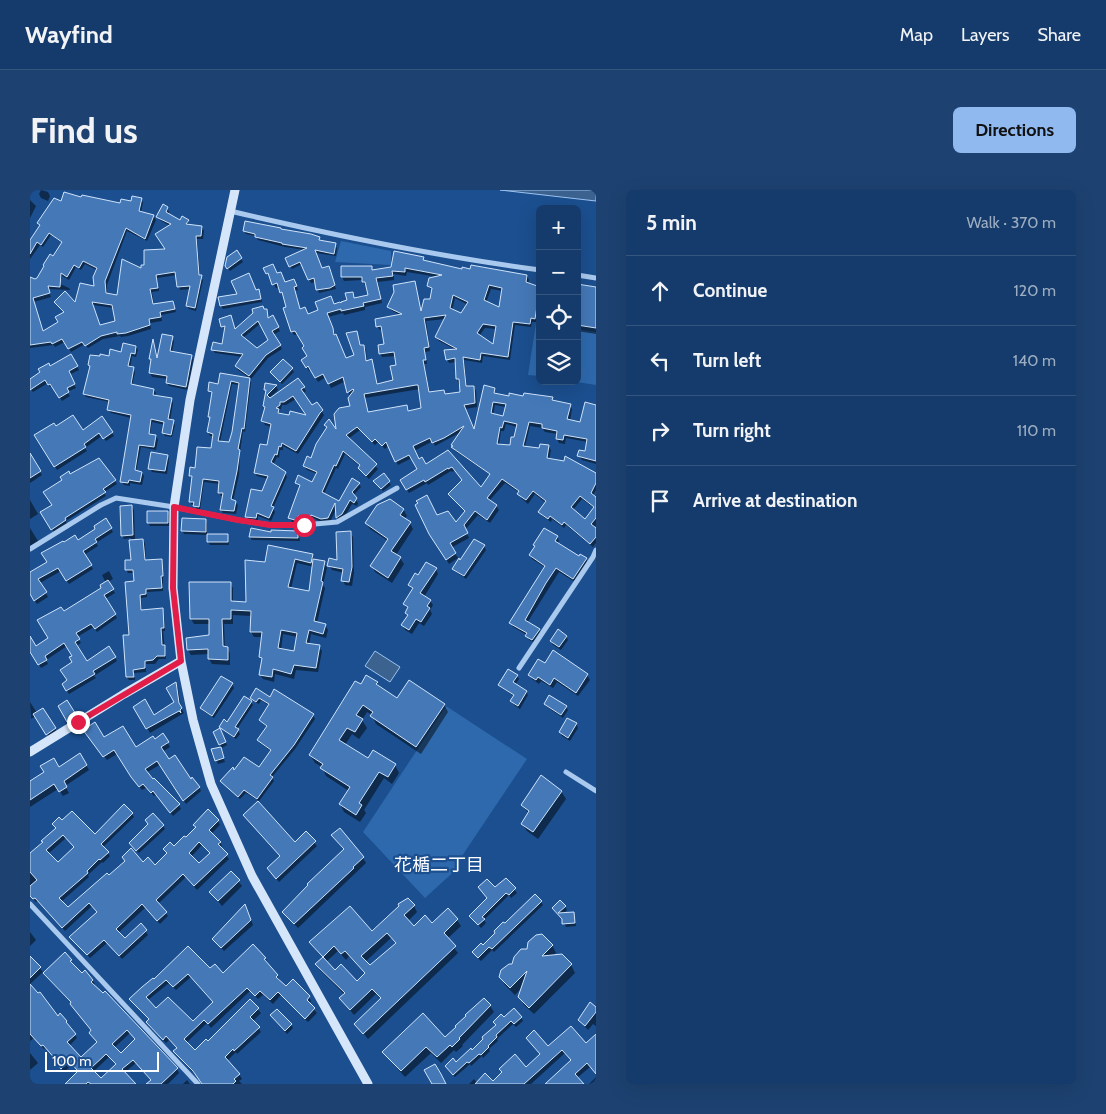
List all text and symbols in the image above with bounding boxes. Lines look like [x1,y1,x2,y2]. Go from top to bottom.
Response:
text: Wayfind [25,20,113,49]
text: Map [900,24,933,46]
text: Layers [961,24,1010,46]
text: Share [1038,24,1081,46]
button: Directions [953,107,1076,153]
text: Find us [30,109,138,152]
map controls [536,205,581,385]
button: + [536,205,581,250]
text: 5 min [646,210,697,235]
text: Walk · 370 m [967,213,1056,232]
button: − [536,250,581,295]
icon: ahead [646,277,674,305]
text: Continue [693,279,767,302]
text: 120 m [1014,281,1056,300]
button: locate [536,295,581,340]
button: layers [536,340,581,385]
icon: left [646,347,674,375]
text: Turn left [693,349,761,372]
text: 140 m [1013,351,1056,370]
icon: right [646,417,674,445]
text: Turn right [693,419,771,442]
text: 110 m [1017,421,1056,440]
icon: arrive [646,487,674,515]
text: Arrive at destination [693,489,857,512]
route start [293,514,316,537]
route end [67,711,90,734]
district label: 花楯二丁目 [394,854,484,876]
scale bar [45,1049,159,1072]
text: 100 m [52,1052,92,1070]

